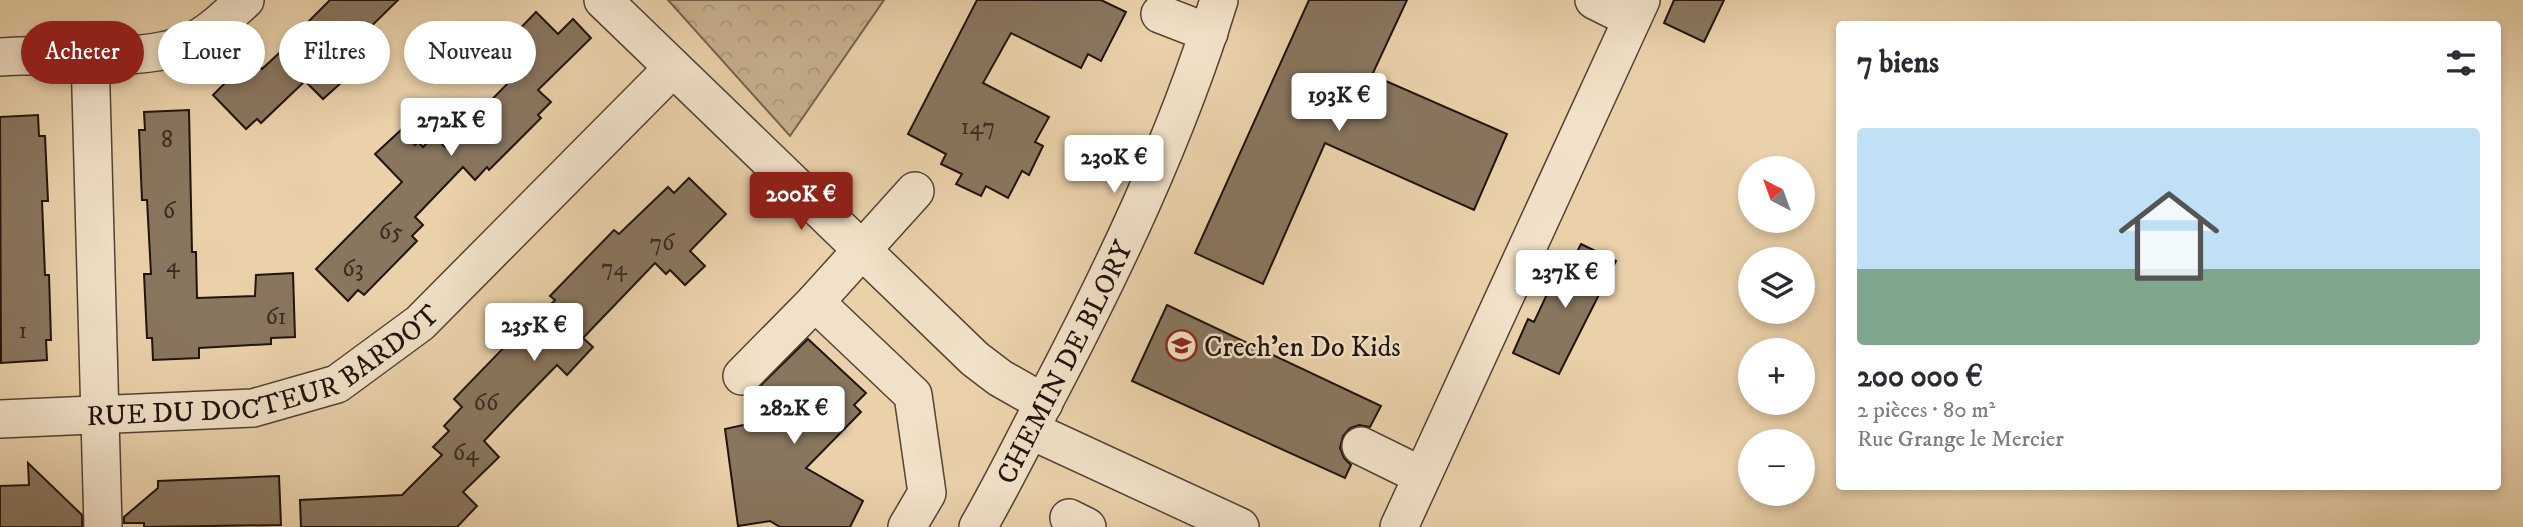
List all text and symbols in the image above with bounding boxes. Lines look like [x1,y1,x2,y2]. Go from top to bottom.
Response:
chip: Acheter [21,21,144,84]
chip: Louer [158,21,265,84]
chip: Filtres [279,21,390,84]
chip: Nouveau [404,21,536,84]
icon: filters [2442,44,2480,82]
text: 7 biens [1857,45,1939,82]
pin: 193K € [1282,74,1396,133]
text: 193K € [1307,81,1371,110]
pin: 272K € [394,99,508,158]
text: 272K € [417,106,485,135]
house number: 147 [961,112,995,142]
house number: 8 [161,125,173,155]
pin: 230K € [1057,136,1171,195]
text: 230K € [1081,143,1147,172]
north arrow [1738,156,1815,233]
map controls [1738,156,1815,506]
pin: 200K € [744,173,858,232]
icon: home [2106,173,2232,299]
text: 200K € [766,180,836,209]
house number: 6 [163,196,177,226]
house number: 65 [379,217,403,247]
house number: 76 [649,228,676,258]
street label: CHEMIN DE BLORY [989,235,1141,490]
button: layers [1738,247,1815,324]
house number: 4 [166,250,181,280]
pin: 237K € [1508,250,1622,310]
house number: 74 [601,253,628,283]
house number: 63 [342,254,364,284]
text: 237K € [1532,258,1598,287]
street label: RUE DU DOCTEUR BARDOT [86,298,447,434]
house number: 61 [265,302,287,332]
pin: 235K € [477,304,591,363]
text: 235K € [501,311,567,340]
house number: 1 [19,316,27,346]
school or university icon: Crech'en Do Kids [1164,329,1198,363]
place label: Crech'en Do Kids [1204,330,1401,365]
button: + [1738,338,1815,415]
text: 200 000 € [1857,359,1983,396]
pin: 282K € [737,386,851,446]
house number: 66 [474,388,500,418]
text: 282K € [760,394,828,423]
text: 2 pièces · 80 m² [1857,396,1996,425]
text: Rue Grange le Mercier [1857,425,2064,454]
button: − [1738,429,1815,506]
house number: 64 [453,438,480,468]

